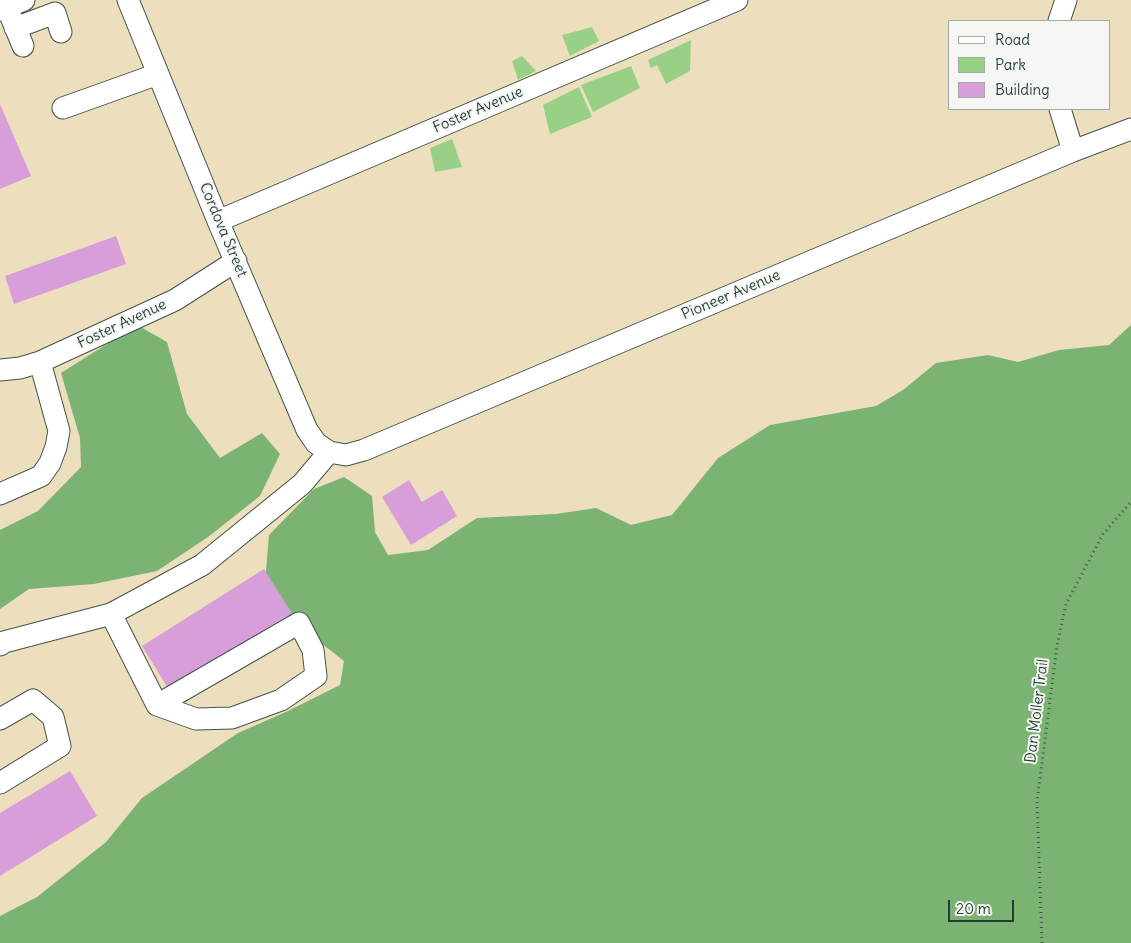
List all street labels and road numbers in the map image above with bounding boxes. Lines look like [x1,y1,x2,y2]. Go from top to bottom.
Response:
street label: Foster Avenue [430,83,526,137]
street label: Cordova Street [195,180,251,280]
street label: Pioneer Avenue [679,266,783,324]
street label: Foster Avenue [75,296,169,352]
street label: Dan Moller Trail [1022,658,1052,764]

